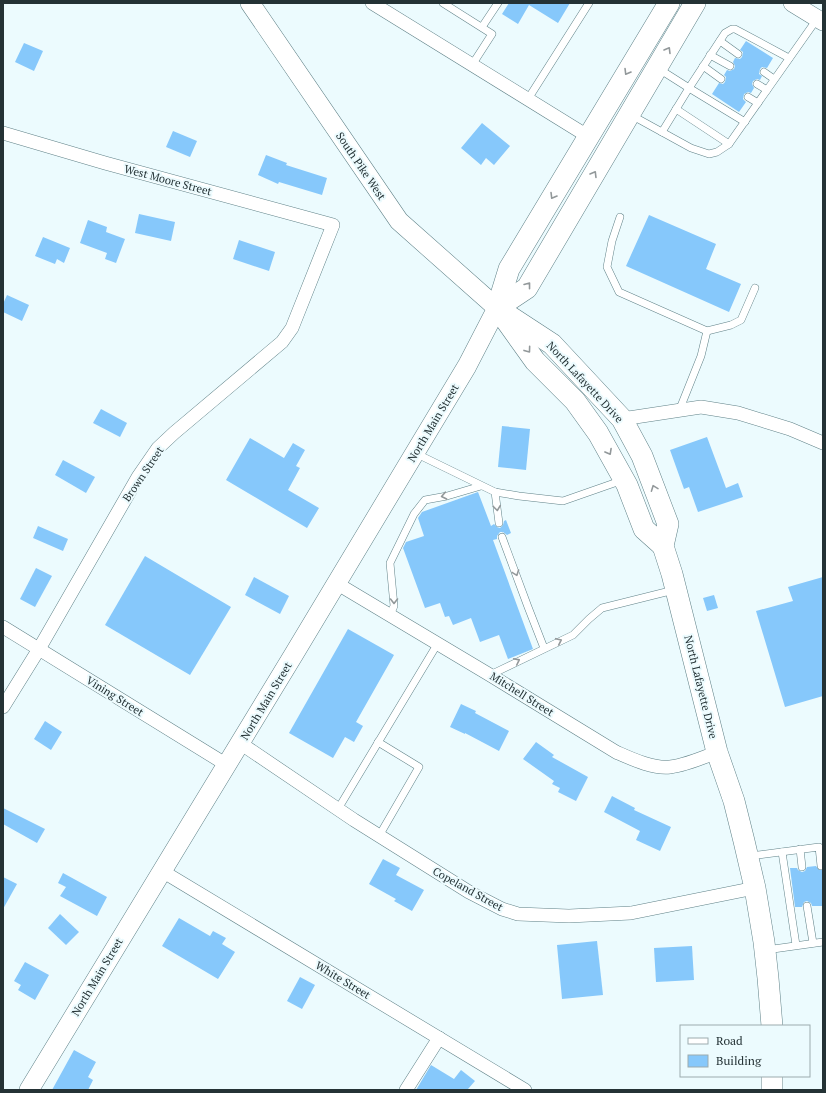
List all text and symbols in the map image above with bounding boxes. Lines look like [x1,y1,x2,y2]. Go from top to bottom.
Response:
one-way arrow [663,47,670,54]
one-way arrow [625,68,632,75]
street label: South Pike West [333,129,389,203]
street label: West Moore Street [123,162,213,198]
one-way arrow [590,171,597,178]
one-way arrow [550,192,558,199]
one-way arrow [523,282,530,290]
street label: North Lafayette Drive [544,338,627,426]
one-way arrow [523,346,530,353]
street label: North Main Street [404,381,462,465]
street label: Brown Street [119,444,167,504]
one-way arrow [604,447,611,455]
one-way arrow [650,484,658,491]
one-way arrow [441,492,447,500]
one-way arrow [492,505,501,511]
one-way arrow [511,570,519,577]
one-way arrow [390,598,398,604]
street label: North Lafayette Drive [681,634,721,741]
one-way arrow [554,638,562,646]
one-way arrow [513,658,521,666]
street label: North Main Street [237,659,295,743]
street label: Mitchell Street [487,669,557,719]
street label: Vining Street [84,673,146,719]
street label: Copeland Street [430,864,506,914]
street label: North Main Street [68,935,126,1019]
street label: White Street [313,958,373,1002]
legend [680,1025,810,1077]
text: Road [716,1033,743,1048]
text: Building [716,1053,762,1068]

